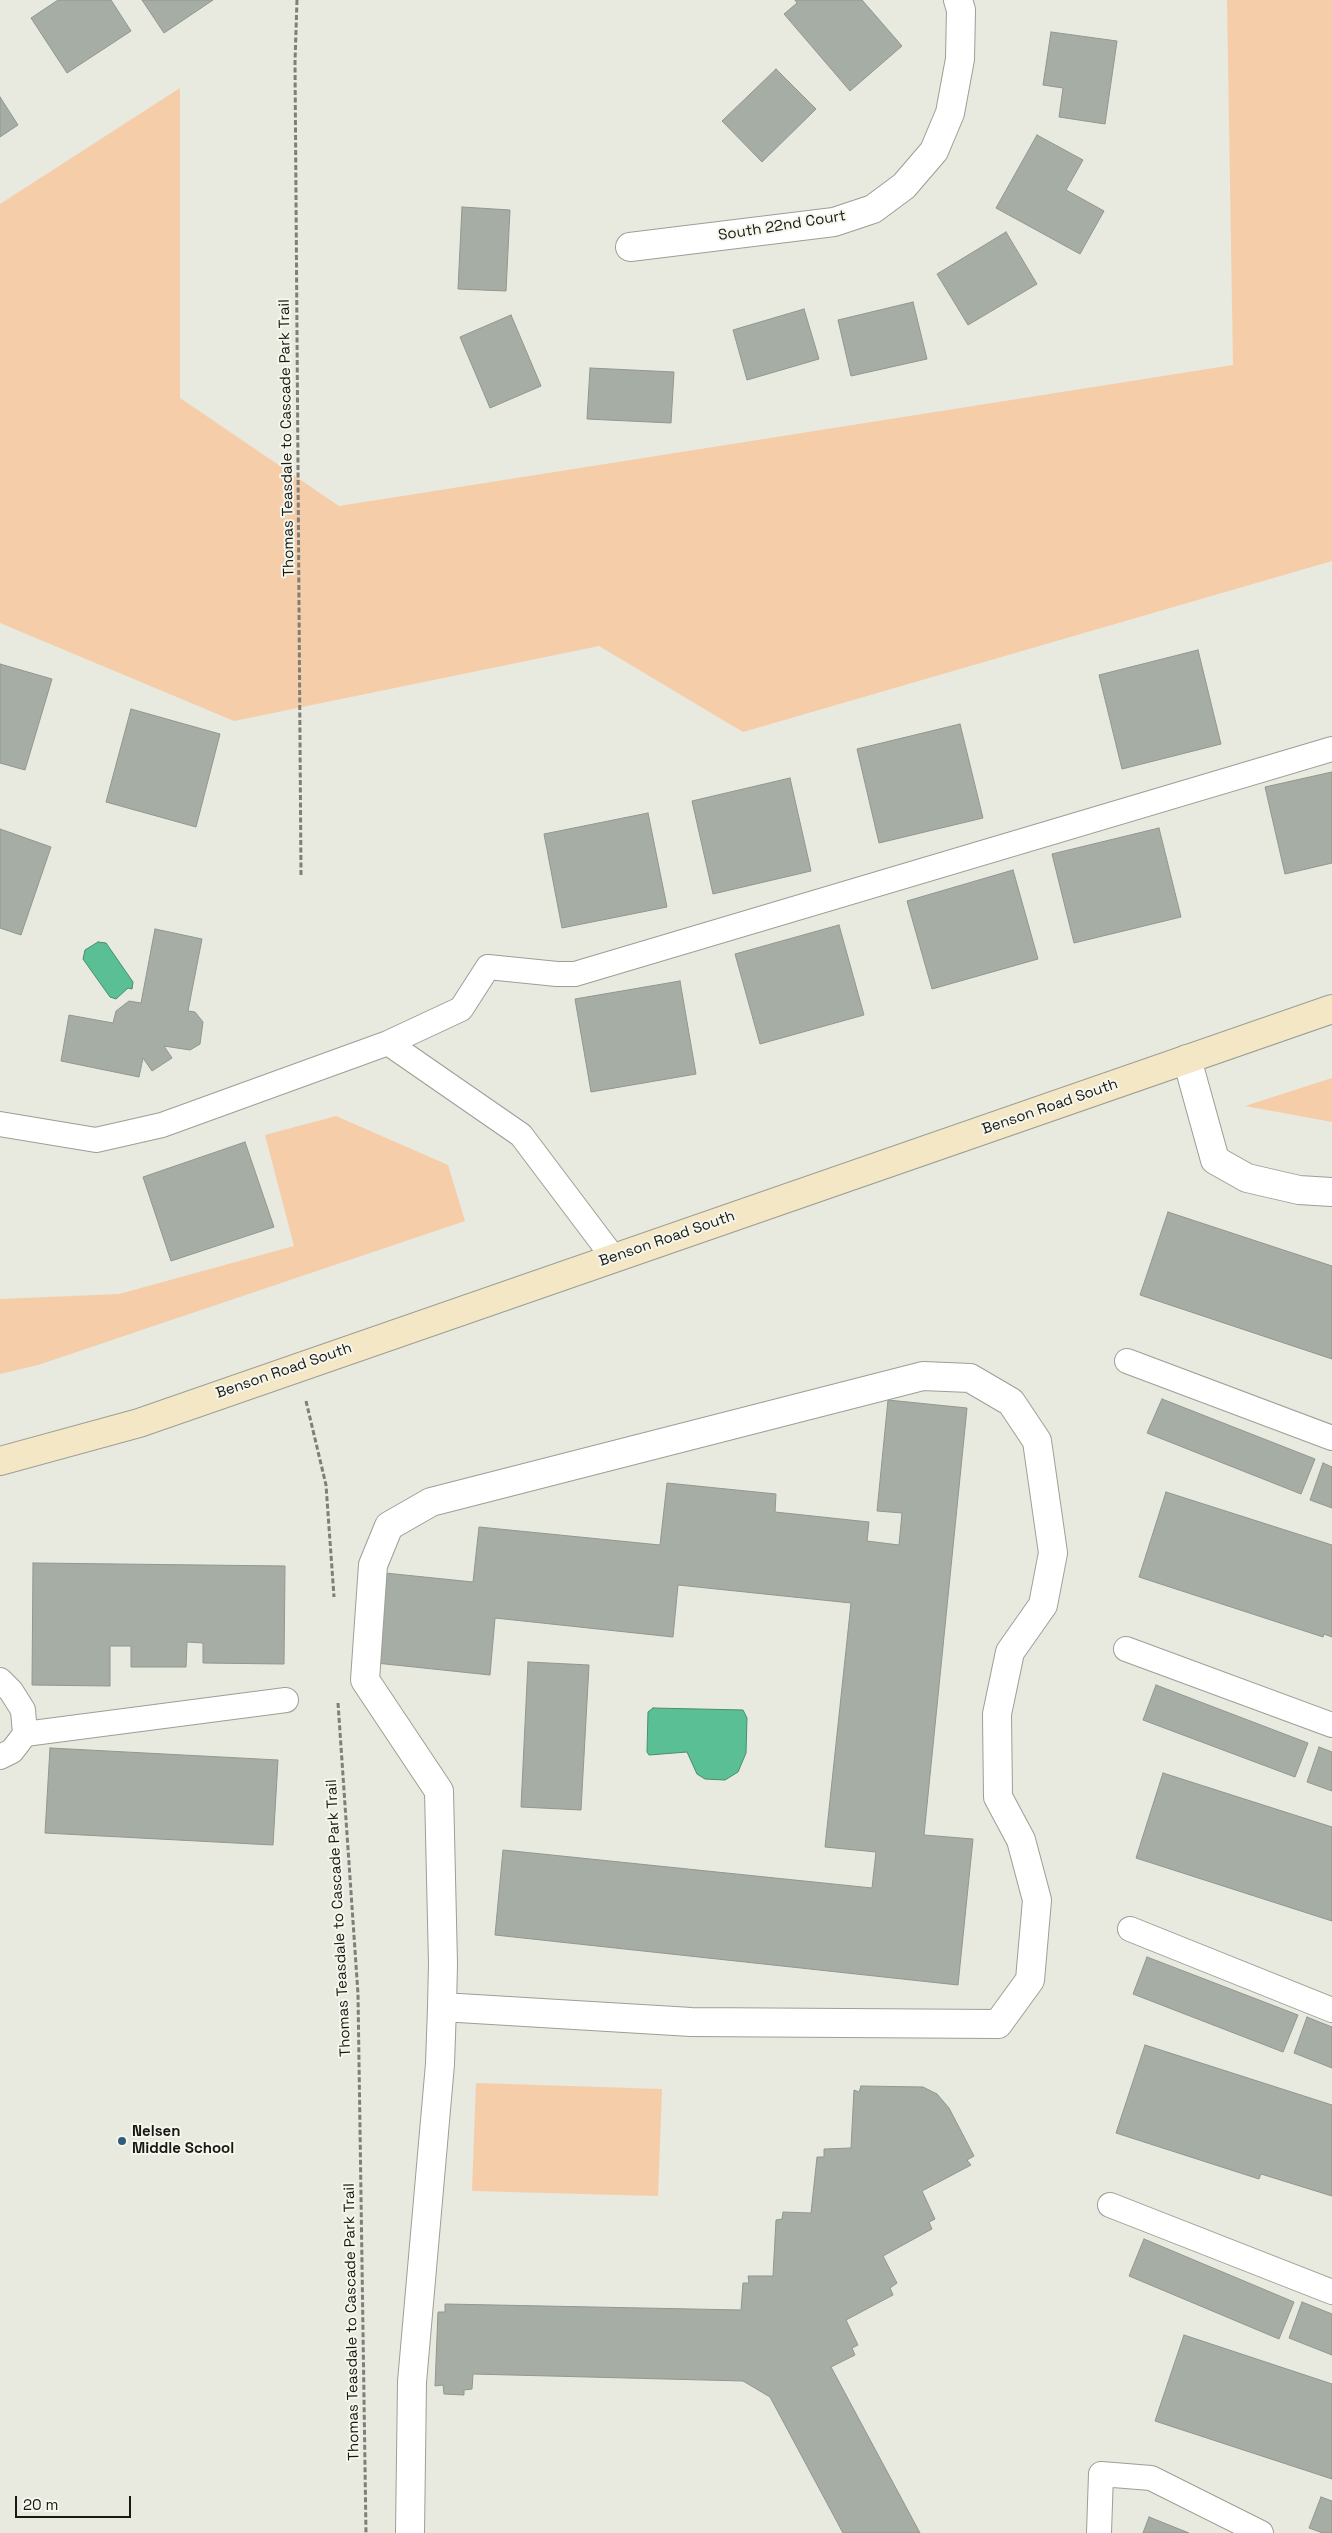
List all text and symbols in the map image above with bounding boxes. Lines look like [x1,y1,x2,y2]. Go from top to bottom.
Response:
street label: South 22nd Court [717,207,847,245]
street label: Thomas Teasdale to Cascade Park Trail [276,299,298,577]
street label: Benson Road South [980,1075,1120,1139]
street label: Benson Road South [597,1207,737,1271]
street label: Benson Road South [214,1339,354,1403]
street label: Thomas Teasdale to Cascade Park Trail [323,1779,355,2057]
place label: Nelsen Middle School [132,2123,234,2158]
marker: Nelsen Middle School [116,2135,128,2147]
street label: Thomas Teasdale to Cascade Park Trail [341,2183,363,2461]
scale bar [18,2486,134,2518]
text: 20 m [23,2495,58,2514]

